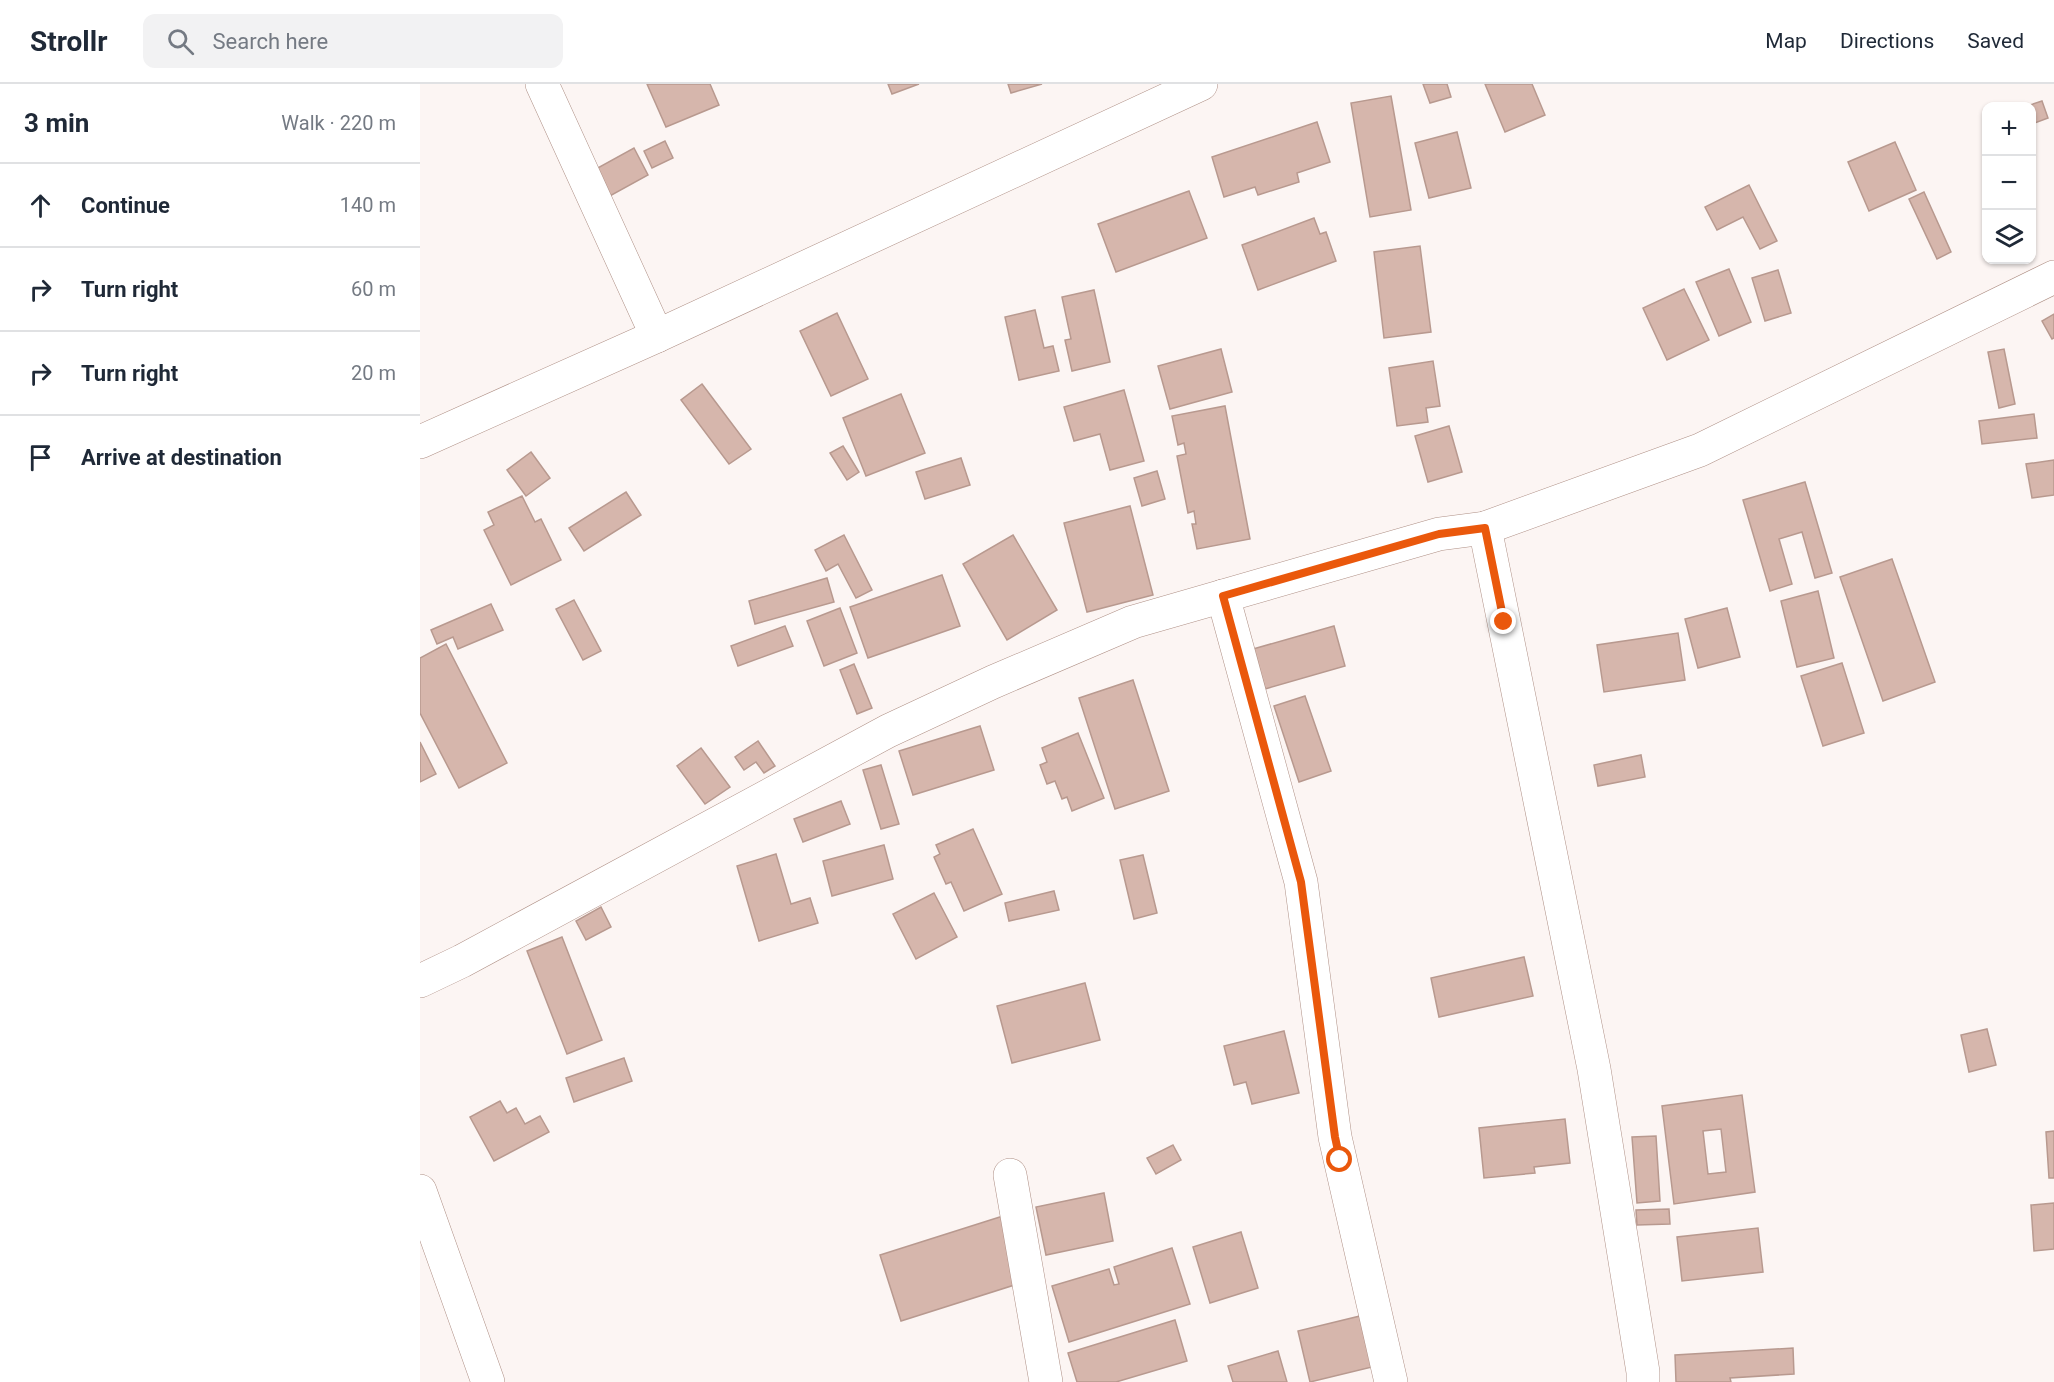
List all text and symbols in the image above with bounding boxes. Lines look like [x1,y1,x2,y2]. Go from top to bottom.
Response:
search box [143,14,563,68]
text: Strollr [30,25,107,58]
icon: search [164,25,197,58]
text: Search here [212,29,328,54]
text: Map [1765,29,1807,53]
text: Directions [1840,29,1934,53]
text: Saved [1967,29,2024,53]
map controls [1982,102,2036,264]
button: + [1982,102,2036,156]
text: 3 min [24,108,89,138]
text: Walk · 220 m [281,111,396,135]
button: − [1982,156,2036,210]
icon: ahead [24,189,57,222]
text: Continue [81,193,170,218]
text: 140 m [340,193,396,217]
button: layers [1982,210,2036,264]
icon: right [24,273,57,306]
text: Turn right [81,277,178,302]
text: 60 m [351,277,396,301]
icon: right [24,357,57,390]
text: Turn right [81,361,178,386]
text: 20 m [351,361,396,385]
icon: arrive [24,441,57,474]
text: Arrive at destination [81,445,282,470]
route end [1490,608,1516,634]
route start [1326,1146,1352,1172]

